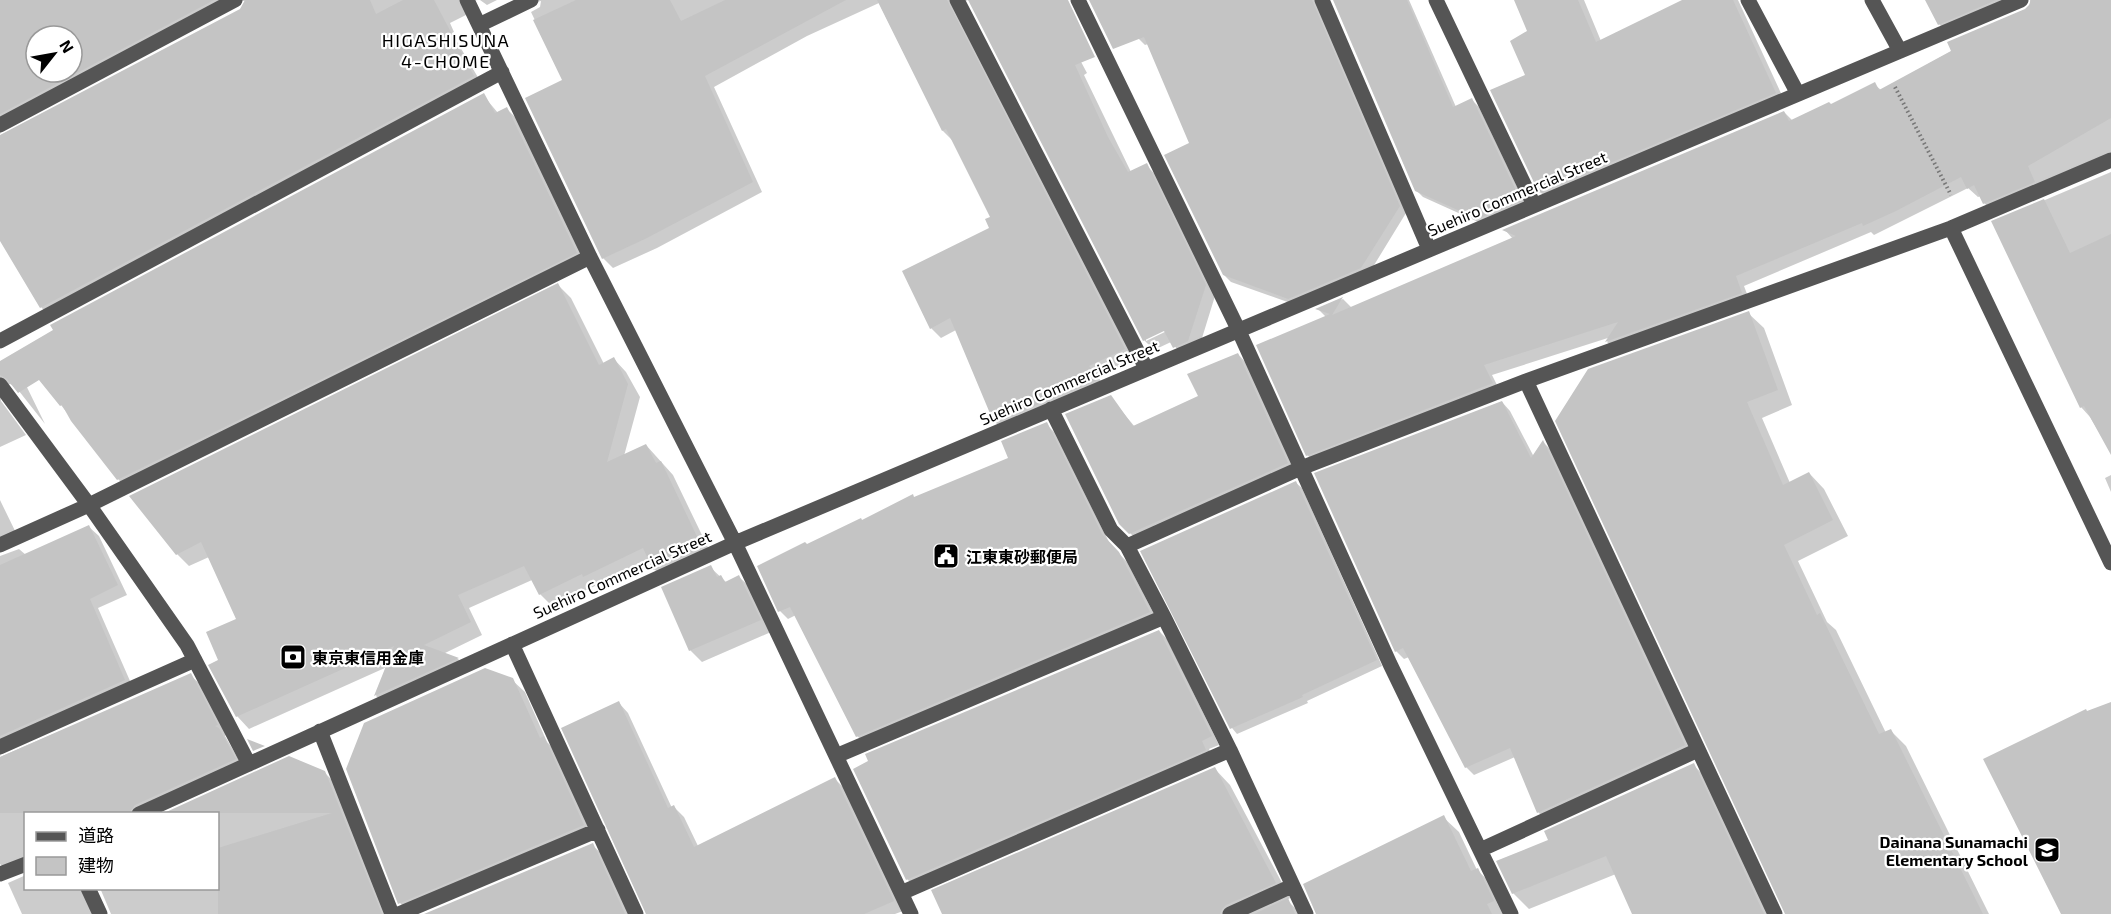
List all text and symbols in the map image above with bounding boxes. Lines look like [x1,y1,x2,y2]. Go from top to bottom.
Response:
north arrow [24,24,84,84]
district label: HIGASHISUNA 4-CHOME [382,29,510,72]
text: N [56,36,78,56]
street label: Suehiro Commercial Street [1425,147,1609,239]
street label: Suehiro Commercial Street [977,336,1161,428]
street label: Suehiro Commercial Street [530,526,714,622]
public building icon: 江東東砂郵便局 [931,541,961,571]
place label: 江東東砂郵便局 [966,547,1078,566]
bank icon: 東京東信用金庫 [278,642,308,672]
place label: 東京東信用金庫 [312,648,424,667]
legend [24,812,219,890]
text: 道路 [78,824,114,846]
place label: Dainana Sunamachi Elementary School [1880,832,2029,870]
school or university icon: Dainana Sunamachi Elementary School [2032,835,2062,865]
text: 建物 [78,854,114,876]

